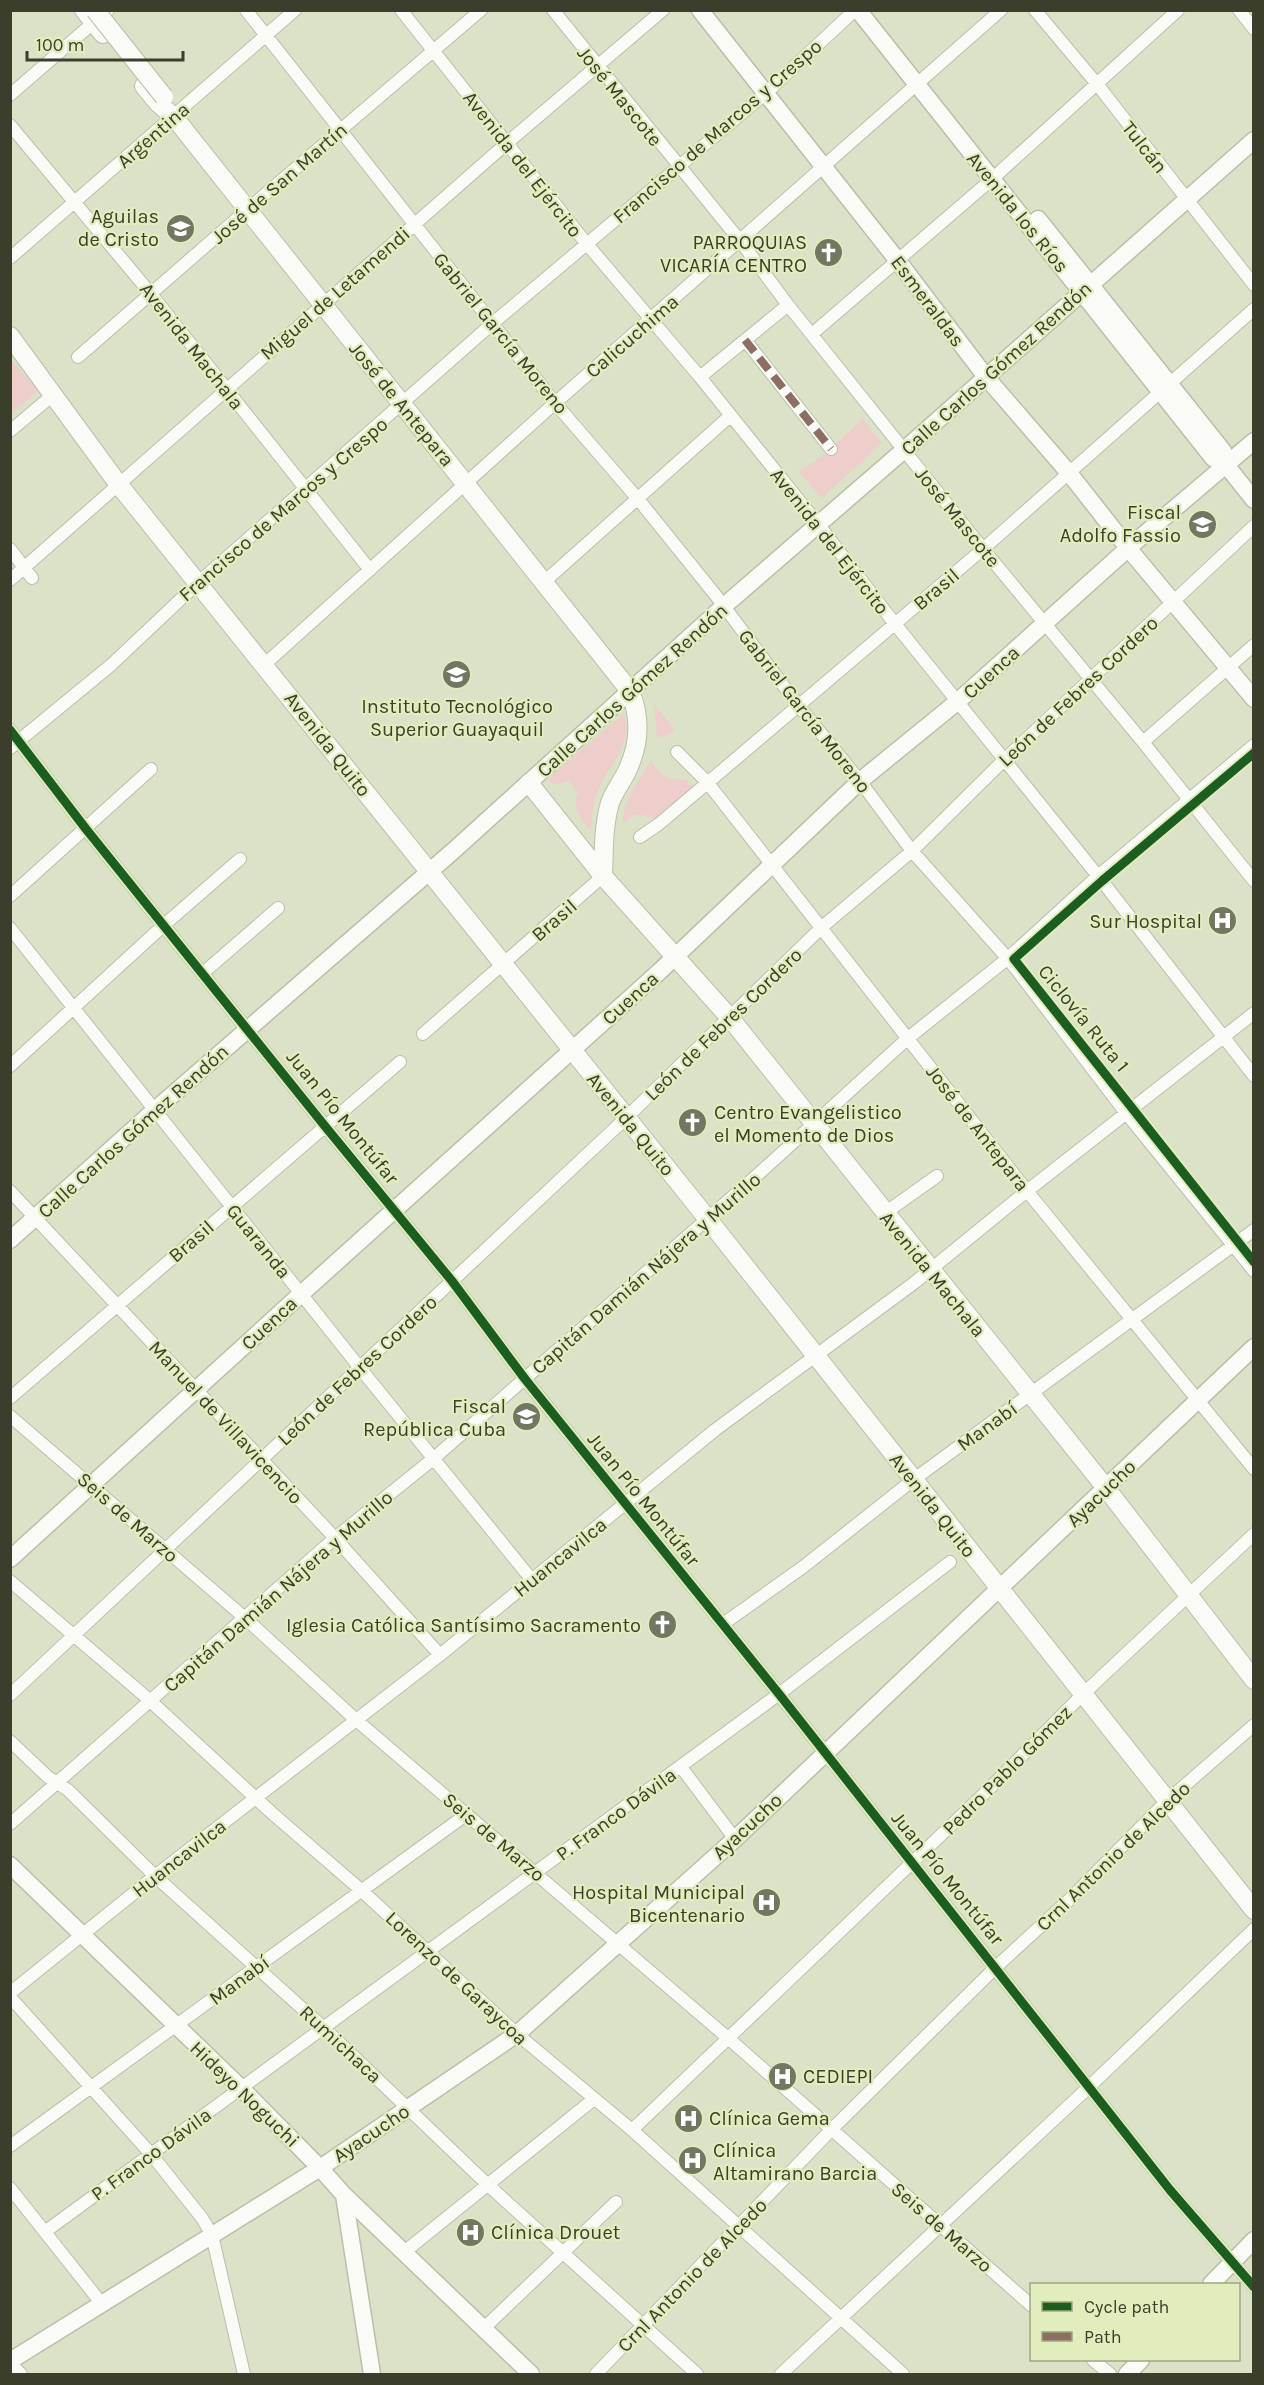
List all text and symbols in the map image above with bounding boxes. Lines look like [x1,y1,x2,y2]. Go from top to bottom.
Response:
scale bar [27,24,183,62]
text: 100 m [36,34,84,56]
street label: Francisco de Marcos y Crespo [608,34,826,228]
street label: José Mascote [572,42,667,151]
street label: Avenida del Ejército [458,87,587,242]
street label: Argentina [112,98,194,173]
street label: Tulcán [1117,117,1172,178]
street label: José de San Martín [207,118,352,248]
street label: Avenida los Ríos [962,147,1073,277]
place label: Aguilas de Cristo [78,205,159,251]
school or university icon: Aguilas de Cristo [164,212,196,244]
street label: Miguel de Letamendi [256,222,415,365]
place label: PARROQUIAS VICARÍA CENTRO [660,231,807,277]
church icon: PARROQUIAS VICARÍA CENTRO [812,237,844,269]
street label: Gabriel García Moreno [428,248,573,419]
street label: Esmeraldas [886,251,969,351]
street label: Calle Carlos Gómez Rendón [896,277,1096,460]
street label: Avenida Machala [135,278,248,414]
street label: Calicuchima [581,290,683,383]
street label: José de Antepara [344,337,459,471]
street label: Francisco de Marcos y Crespo [174,412,392,606]
street label: José Mascote [910,463,1005,572]
street label: Avenida del Ejército [765,464,894,619]
place label: Fiscal Adolfo Fassio [1060,501,1181,547]
school or university icon: Fiscal Adolfo Fassio [1186,508,1218,540]
street label: Brasil [909,564,964,615]
street label: Calle Carlos Gómez Rendón [532,599,732,782]
street label: León de Febres Cordero [994,611,1163,771]
street label: Gabriel García Moreno [734,625,876,798]
street label: Cuenca [958,641,1024,704]
school or university icon: Instituto Tecnológico Superior Guayaquil [441,659,473,691]
street label: Avenida Quito [280,687,376,801]
place label: Instituto Tecnológico Superior Guayaquil [361,695,553,741]
street label: Brasil [527,894,582,946]
hospital icon: Sur Hospital [1207,905,1239,937]
place label: Sur Hospital [1089,910,1202,933]
street label: León de Febres Cordero [640,943,807,1105]
street label: Ciclovía Ruta 1 [1033,960,1134,1076]
street label: Cuenca [597,967,663,1030]
street label: Calle Carlos Gómez Rendón [33,1040,233,1223]
street label: Juan Pío Montúfar [282,1046,404,1189]
street label: José de Antepara [921,1061,1034,1196]
street label: Avenida Quito [582,1068,679,1181]
place label: Centro Evangelistico el Momento de Dios [714,1101,902,1147]
church icon: Centro Evangelistico el Momento de Dios [677,1107,709,1139]
street label: Capitán Damián Nájera y Murillo [527,1168,765,1379]
street label: Guaranda [222,1199,296,1283]
street label: Avenida Machala [875,1207,990,1342]
street label: Brasil [164,1215,219,1267]
street label: León de Febres Cordero [273,1290,442,1450]
street label: Cuenca [237,1292,302,1355]
street label: Manuel de Villavicencio [144,1336,307,1509]
place label: Fiscal República Cuba [363,1395,506,1441]
street label: Manabí [953,1397,1022,1456]
school or university icon: Fiscal República Cuba [511,1401,543,1433]
street label: Juan Pío Montúfar [583,1428,705,1571]
street label: Avenida Quito [885,1448,981,1562]
street label: Ayacucho [1062,1455,1141,1532]
street label: Seis de Marzo [73,1467,183,1567]
street label: Capitán Damián Nájera y Murillo [159,1486,397,1697]
street label: Huancavilca [509,1513,611,1602]
church icon: Iglesia Católica Santísimo Sacramento [646,1609,678,1641]
place label: Iglesia Católica Santísimo Sacramento [286,1614,641,1637]
street label: Pedro Pablo Gómez [938,1701,1077,1840]
street label: P. Franco Dávila [552,1763,681,1866]
street label: Crnl Antonio de Alcedo [1032,1777,1195,1936]
street label: Seis de Marzo [438,1788,549,1887]
street label: Ayacucho [708,1788,787,1864]
street label: Juan Pío Montúfar [887,1807,1009,1950]
street label: Huancavilca [128,1815,231,1902]
place label: Hospital Municipal Bicentenario [572,1881,745,1927]
hospital icon: Hospital Municipal Bicentenario [750,1887,782,1919]
street label: Lorenzo de Garaycoa [381,1907,532,2050]
street label: Manabí [205,1951,274,2010]
street label: Rumichaca [295,2001,386,2088]
street label: Hideyo Noguchi [185,2036,304,2152]
hospital icon: CEDIEPI [766,2060,798,2092]
place label: CEDIEPI [803,2065,873,2088]
street label: Ayacucho [329,2100,414,2167]
hospital icon: Clínica Gema [672,2102,704,2134]
street label: P. Franco Dávila [87,2103,216,2206]
place label: Clínica Gema [709,2107,830,2130]
place label: Clínica Altamirano Barcia [713,2139,877,2185]
hospital icon: Clínica Altamirano Barcia [676,2145,708,2177]
street label: Seis de Marzo [887,2177,997,2277]
street label: Crnl Antonio de Alcedo [613,2194,772,2357]
hospital icon: Clínica Drouet [454,2216,486,2248]
place label: Clínica Drouet [491,2221,621,2244]
legend [1030,2283,1240,2361]
text: Cycle path [1084,2296,1169,2318]
text: Path [1084,2326,1122,2348]

